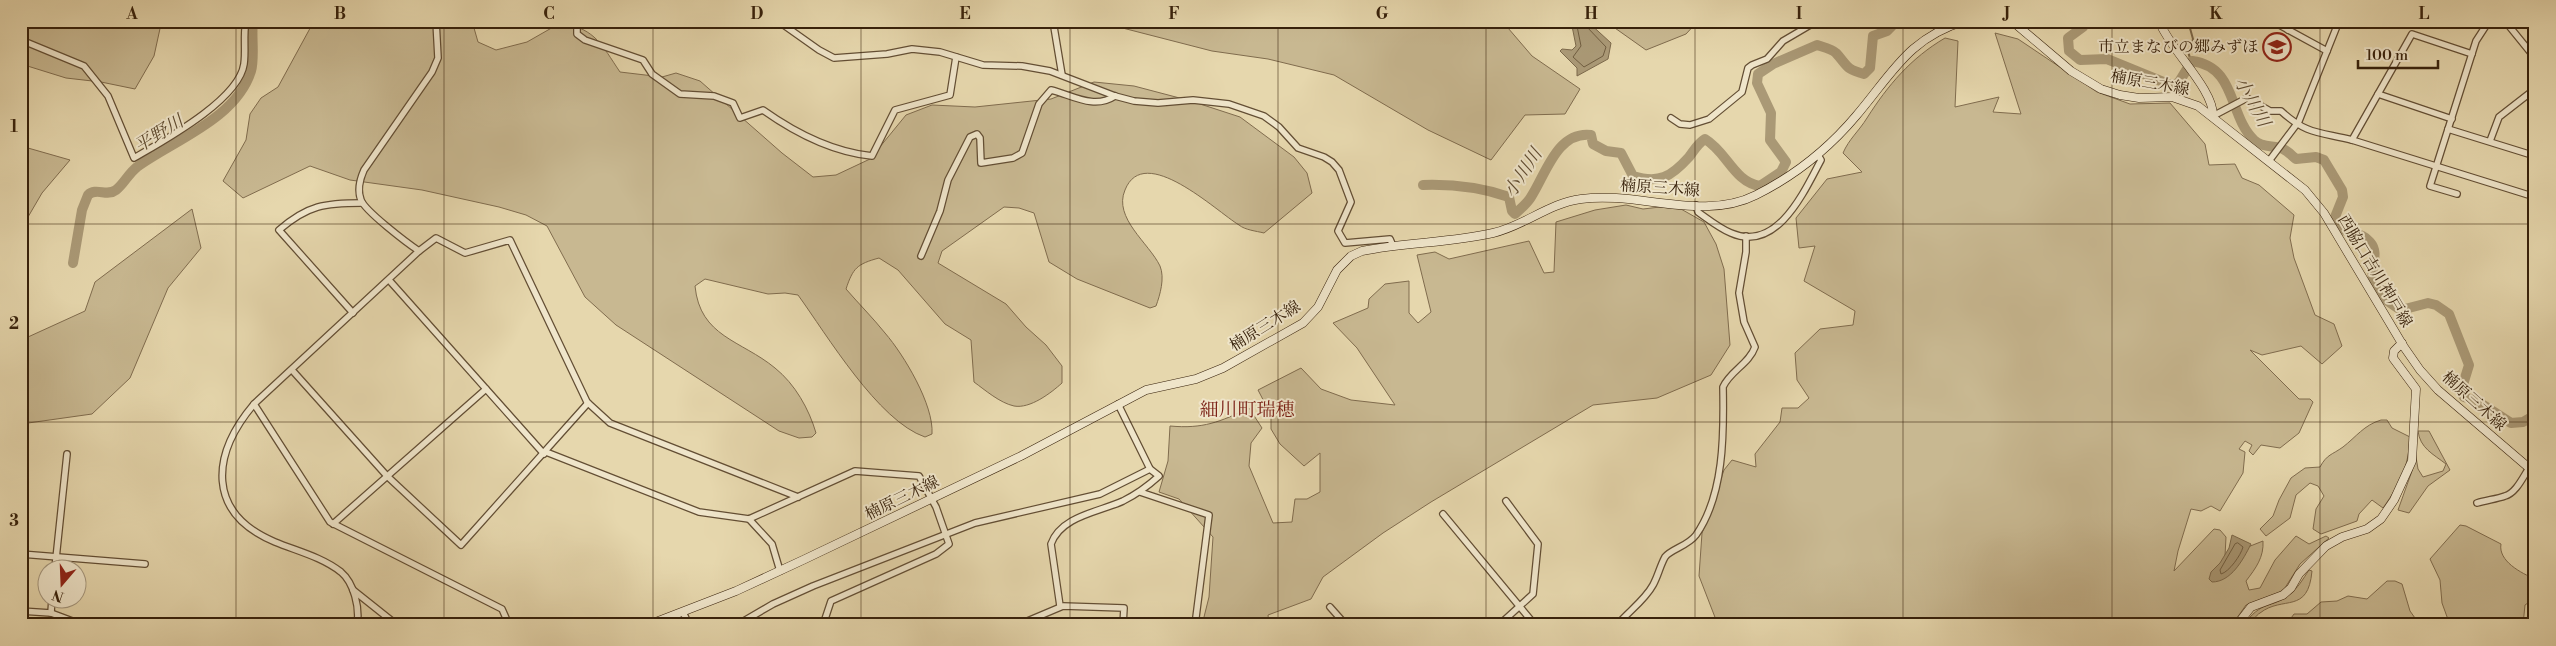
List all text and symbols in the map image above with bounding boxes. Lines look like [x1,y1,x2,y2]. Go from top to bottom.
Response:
text: A [125,4,138,24]
text: B [334,4,346,24]
text: C [543,4,555,24]
text: D [751,4,764,24]
text: E [959,4,971,24]
text: F [1168,4,1180,24]
text: G [1376,4,1389,24]
text: H [1584,4,1598,24]
text: I [1796,4,1802,24]
text: J [2002,4,2010,24]
text: K [2210,4,2224,24]
text: L [2419,4,2430,24]
school or university icon: 市立まなびの郷みずほ [2262,32,2292,62]
place label: 市立まなびの郷みずほ [2098,37,2258,57]
scale bar [2358,38,2438,70]
text: 100 m [2366,46,2408,65]
street label: 楠原三木線 [2109,66,2191,100]
water label: 小川川 [2229,73,2276,133]
water label: 平野川 [130,109,190,158]
text: 1 [10,117,18,137]
water label: 小川川 [1499,142,1548,202]
street label: 楠原三木線 [1619,175,1701,201]
street label: 西脇口吉川神戸線 [2333,211,2417,331]
street label: 楠原三木線 [1226,296,1304,356]
text: 2 [9,314,19,334]
street label: 楠原三木線 [2438,367,2510,435]
district label: 細川町瑞穂 [1199,398,1295,422]
street label: 楠原三木線 [862,471,942,525]
text: 3 [9,511,19,531]
north arrow [38,558,88,608]
text: N [50,585,66,606]

